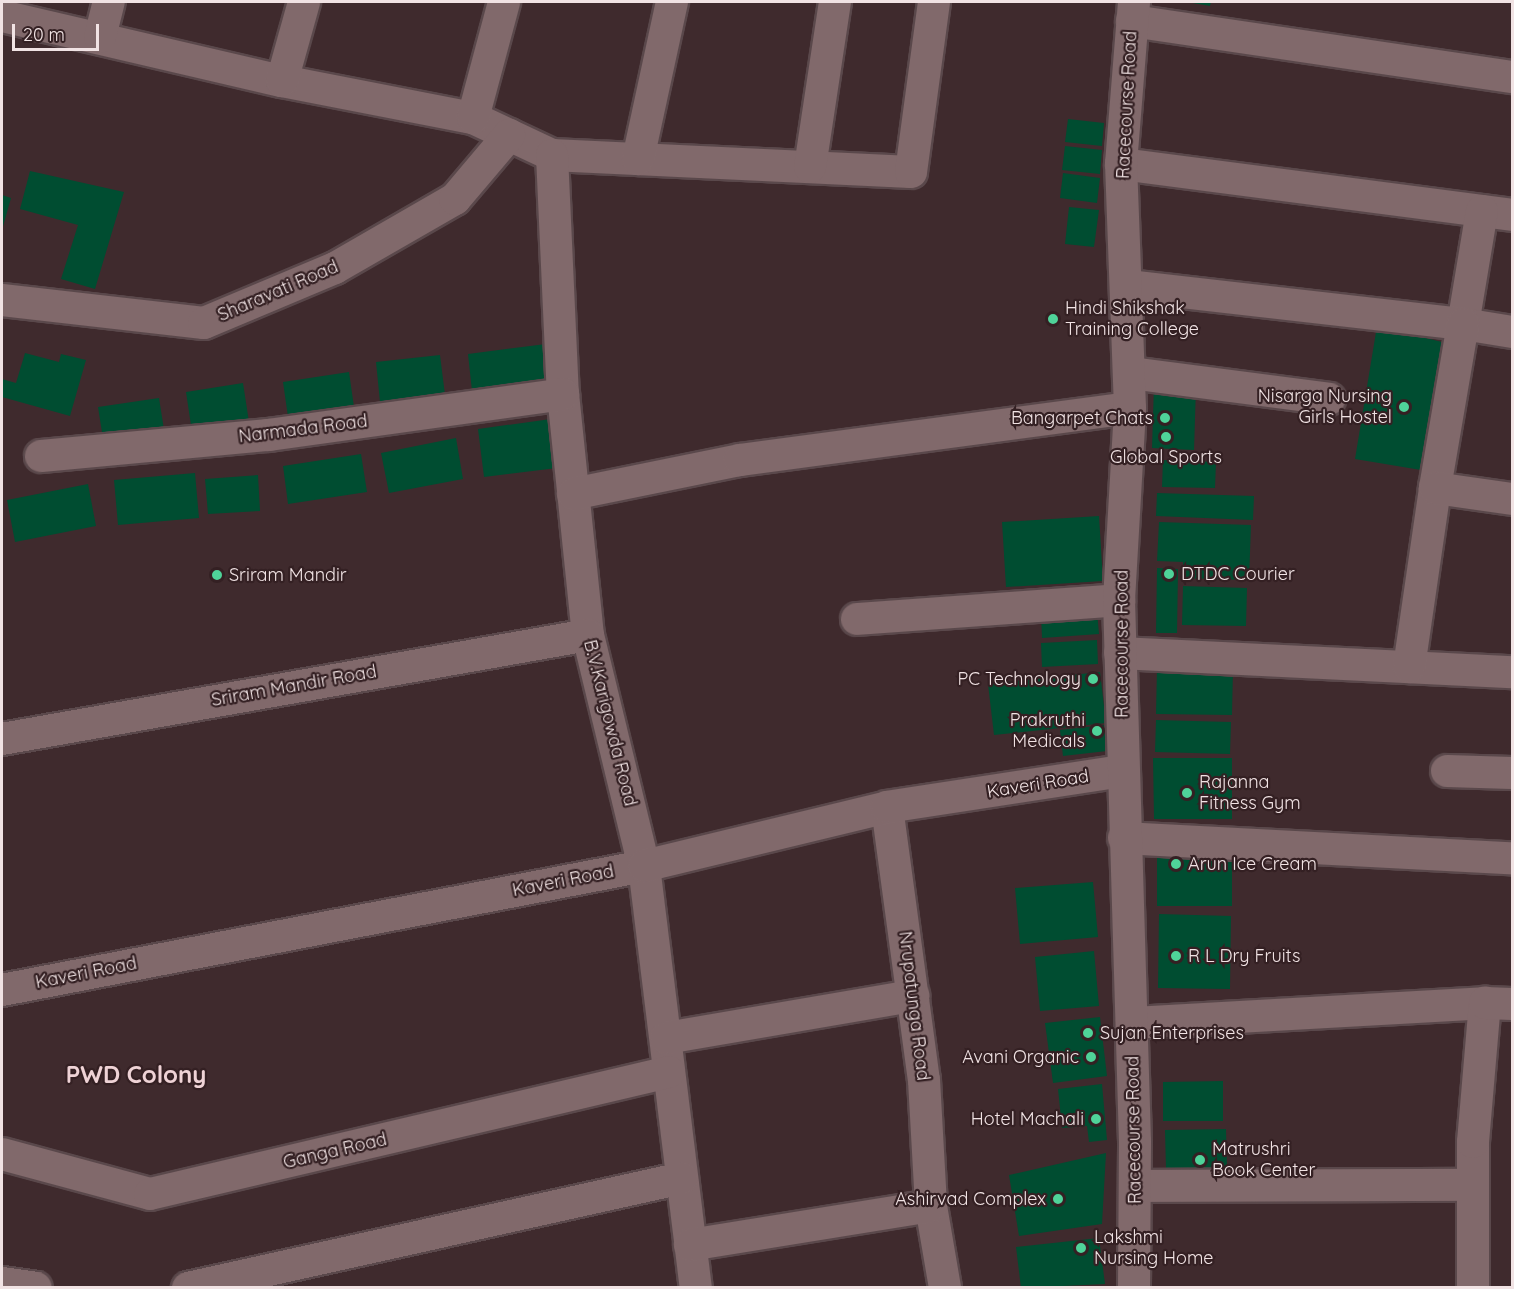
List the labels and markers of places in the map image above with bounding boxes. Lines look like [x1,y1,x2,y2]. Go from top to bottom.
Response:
place label: Hindi Shikshak Training College [1065,298,1199,340]
marker: Hindi Shikshak Training College [1046,312,1060,326]
place label: Nisarga Nursing Girls Hostel [1258,386,1392,428]
marker: Nisarga Nursing Girls Hostel [1397,400,1411,414]
place label: Bangarpet Chats [1011,407,1153,429]
marker: Bangarpet Chats [1158,411,1172,425]
marker: Global Sports [1159,430,1173,444]
place label: Global Sports [1110,446,1222,468]
place label: DTDC Courier [1181,563,1295,585]
place label: Sriram Mandir [229,564,347,586]
marker: DTDC Courier [1162,567,1176,581]
marker: Sriram Mandir [210,568,224,582]
place label: PC Technology [958,668,1081,690]
marker: PC Technology [1086,672,1100,686]
place label: Prakruthi Medicals [1010,710,1085,752]
marker: Prakruthi Medicals [1090,724,1104,738]
place label: Rajanna Fitness Gym [1199,772,1301,814]
marker: Rajanna Fitness Gym [1180,786,1194,800]
place label: Arun Ice Cream [1188,853,1317,875]
marker: Arun Ice Cream [1169,857,1183,871]
place label: R L Dry Fruits [1188,945,1300,967]
marker: R L Dry Fruits [1169,949,1183,963]
place label: Sujan Enterprises [1100,1022,1244,1044]
marker: Sujan Enterprises [1081,1026,1095,1040]
place label: Avani Organic [962,1046,1079,1068]
marker: Avani Organic [1084,1050,1098,1064]
place label: Hotel Machali [971,1108,1084,1130]
marker: Hotel Machali [1089,1112,1103,1126]
place label: Matrushri Book Center [1212,1139,1315,1182]
marker: Matrushri Book Center [1193,1153,1207,1167]
place label: Ashirvad Complex [895,1188,1046,1210]
marker: Ashirvad Complex [1051,1192,1065,1206]
place label: Lakshmi Nursing Home [1094,1227,1214,1270]
marker: Lakshmi Nursing Home [1072,1239,1090,1257]

